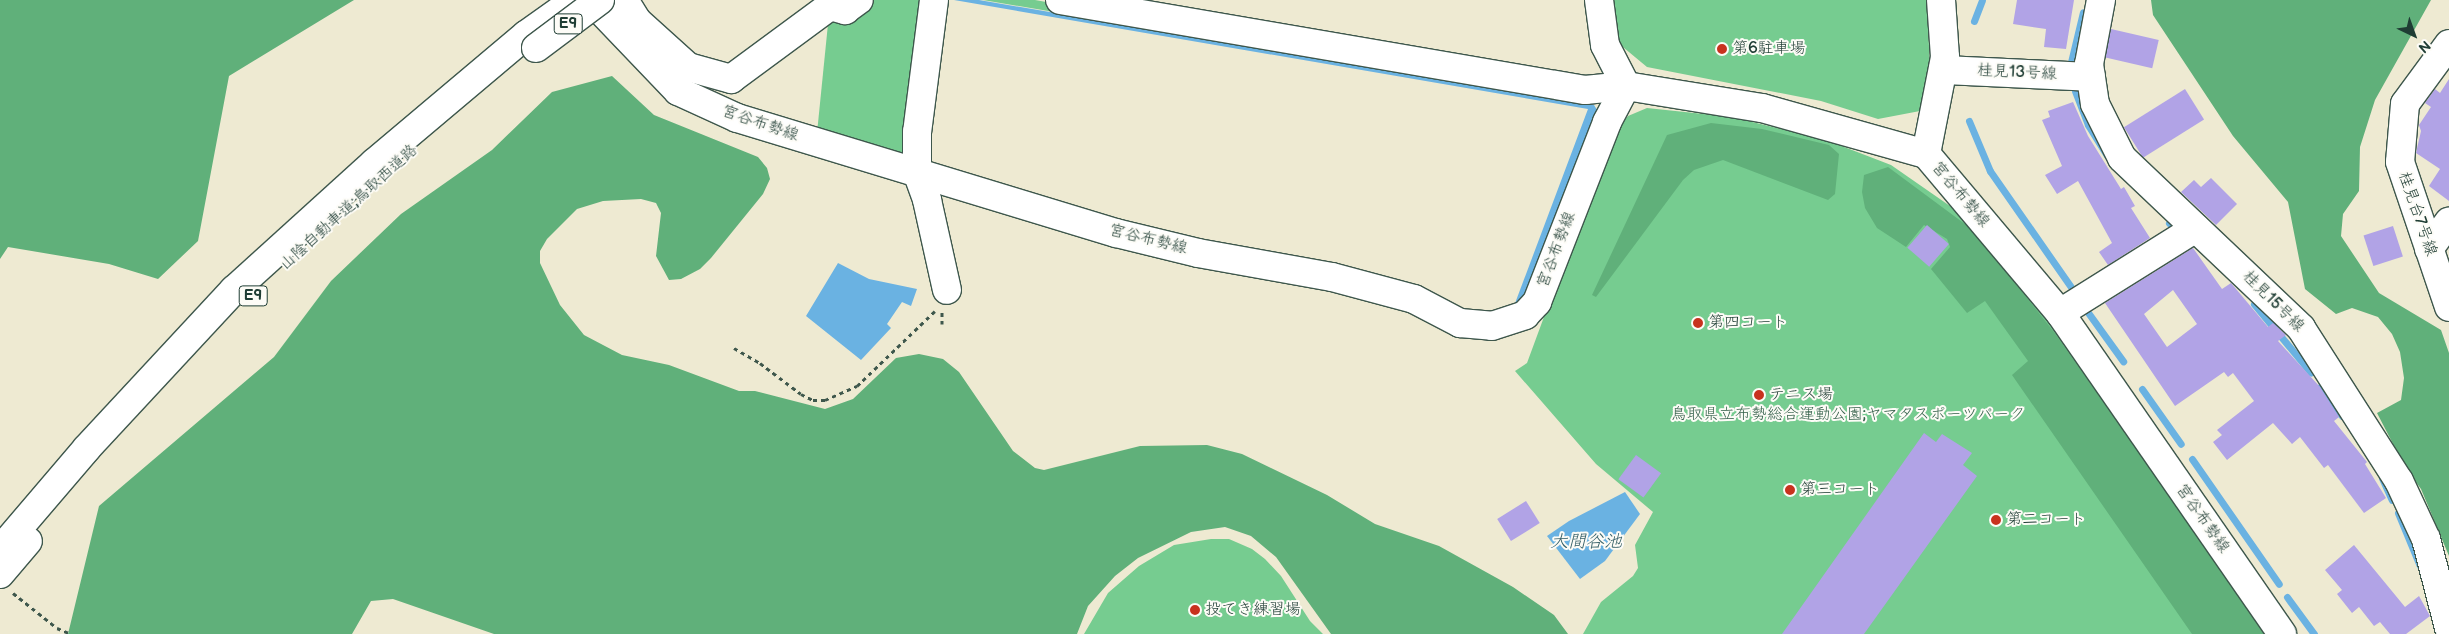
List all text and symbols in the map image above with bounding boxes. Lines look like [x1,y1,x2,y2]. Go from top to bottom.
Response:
north arrow [2389,10,2439,60]
road number: E9 [553,12,583,36]
text: N [2415,37,2434,56]
place label: 第6駐車場 [1732,39,1806,59]
marker: 第6駐車場 [1716,43,1728,55]
street label: 桂見13号線 [1977,61,2057,85]
street label: 宮谷布勢線 [719,102,801,146]
street label: 山陰自動車道;鳥取西道路 [276,141,422,275]
street label: 宮谷布勢線 [1927,158,1993,232]
street label: 桂見台7号線 [2394,169,2440,259]
street label: 宮谷布勢線 [1534,209,1580,291]
street label: 宮谷布勢線 [1107,221,1189,259]
street label: 桂見15号線 [2238,267,2308,337]
road number: E9 [238,284,268,308]
place label: 第四コート [1708,313,1788,333]
marker: 第四コート [1692,317,1704,329]
place label: テニス場 [1769,385,1833,405]
marker: テニス場 [1753,389,1765,401]
park label: 鳥取県立布勢総合運動公園;ヤマタスポーツパーク [1670,405,2026,425]
place label: 第三コート [1800,480,1880,500]
street label: 宮谷布勢線 [2171,481,2233,557]
marker: 第三コート [1784,484,1796,496]
place label: 第二コート [2006,510,2086,530]
marker: 第二コート [1990,514,2002,526]
water label: 大間谷池 [1550,531,1622,553]
place label: 投てき練習場 [1205,600,1301,620]
marker: 投てき練習場 [1189,604,1201,616]

